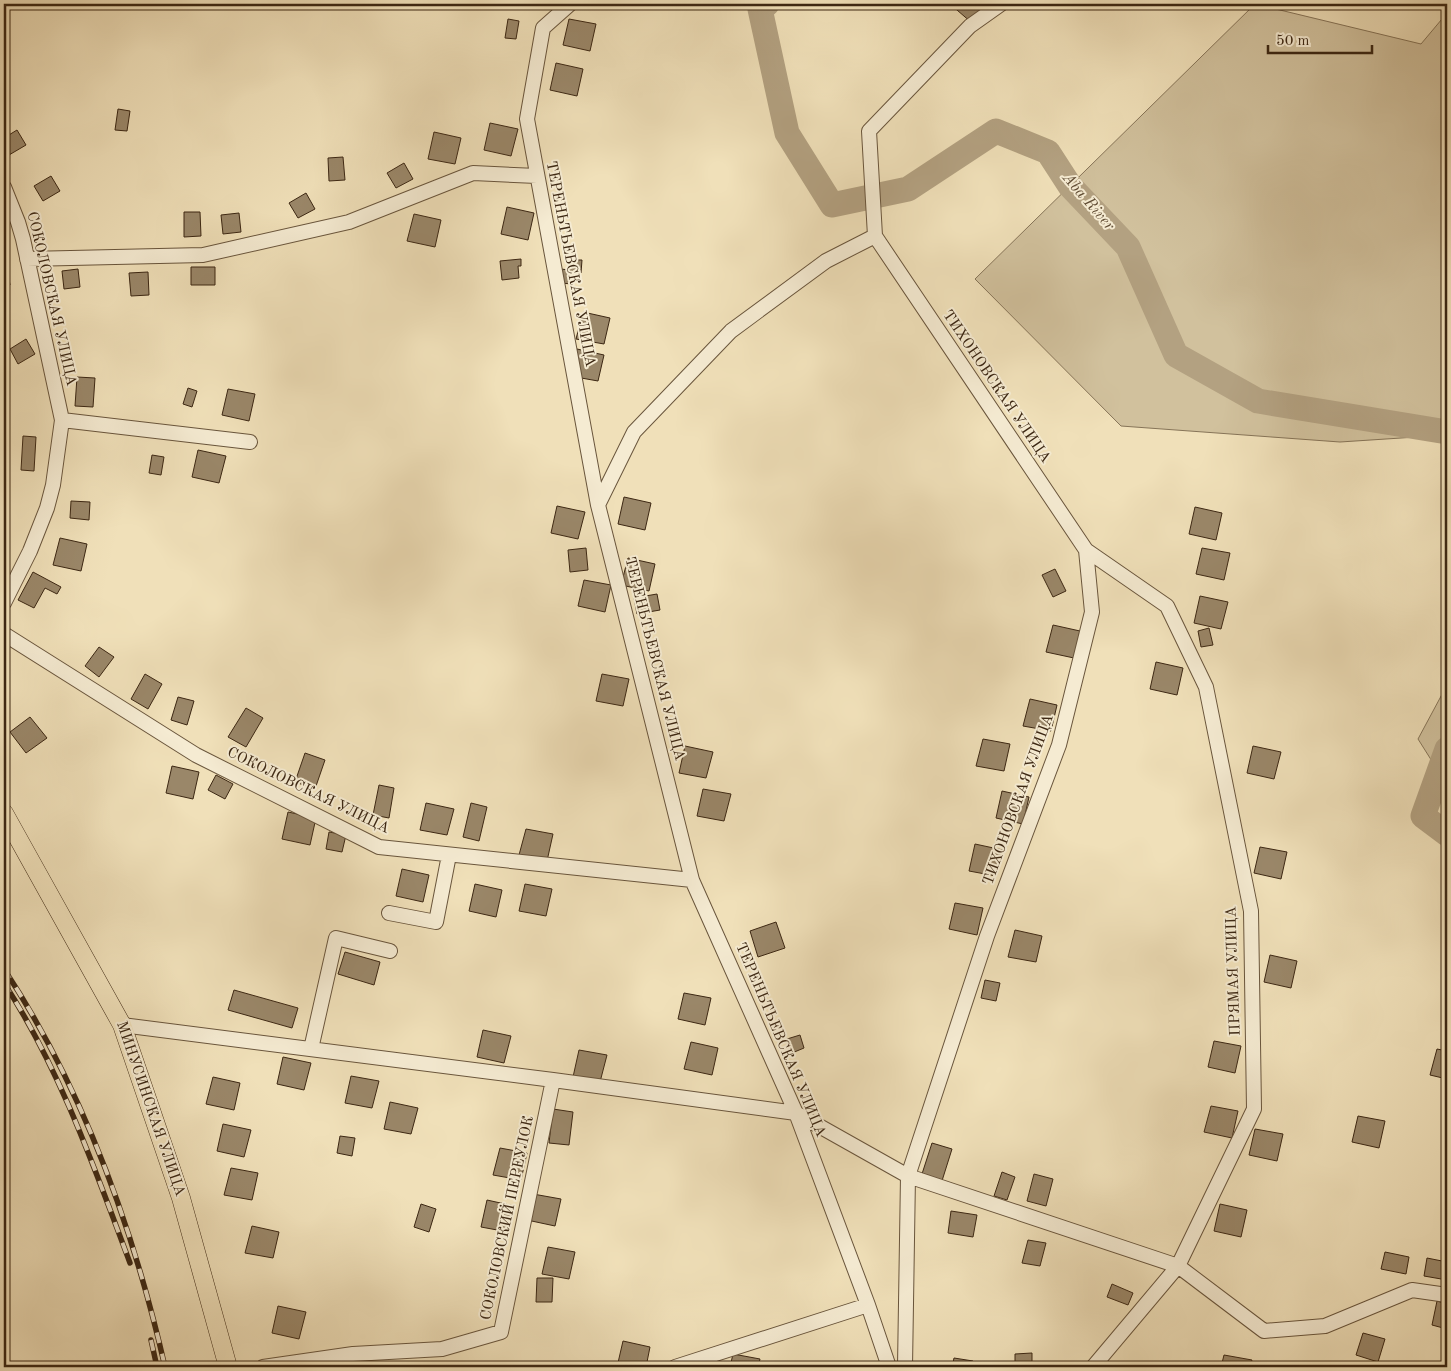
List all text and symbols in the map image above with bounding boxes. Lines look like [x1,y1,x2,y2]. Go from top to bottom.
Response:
scale bar [1268,22,1372,54]
text: 50 m [1276,34,1310,49]
street label: ТЕРЕНЬТЬЕВСКАЯ УЛИЦА [543,160,597,369]
water label: Aba River [1058,169,1118,235]
street label: СОКОЛОВСКАЯ УЛИЦА [24,210,79,388]
street label: ТИХОНОВСКАЯ УЛИЦА [939,308,1053,467]
street label: ТЕРЕНЬТЬЕВСКАЯ УЛИЦА [621,556,687,763]
street label: ТИХОНОВСКАЯ УЛИЦА [981,712,1057,887]
street label: СОКОЛОВСКАЯ УЛИЦА [224,745,392,837]
street label: ПРЯМАЯ УЛИЦА [1224,905,1244,1036]
street label: ТЕРЕНЬТЬЕВСКАЯ УЛИЦА [732,941,828,1140]
street label: МИНУСИНСКАЯ УЛИЦА [113,1019,187,1199]
street label: СОКОЛОВСКИЙ ПЕРЕУЛОК [475,1114,537,1322]

